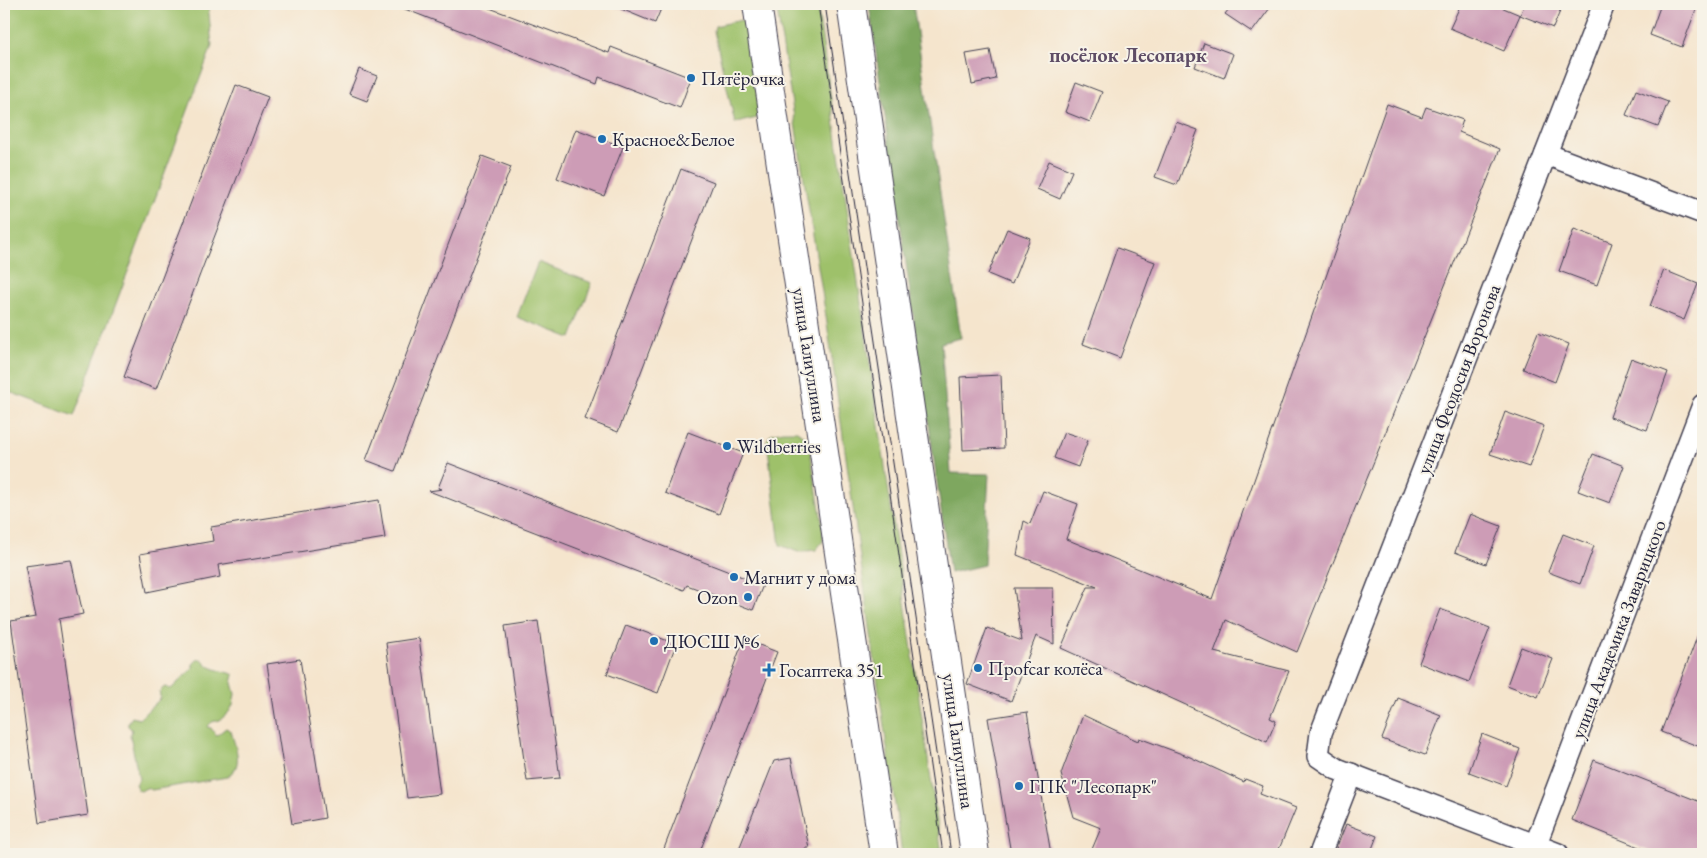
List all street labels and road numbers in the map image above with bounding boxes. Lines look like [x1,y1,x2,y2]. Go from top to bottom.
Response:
street label: улица Феодосия Воронова [1411,280,1506,478]
street label: улица Галиуллина [786,286,833,425]
street label: улица Академика Заварицкого [1565,516,1672,742]
street label: улица Галиуллина [937,672,980,811]

